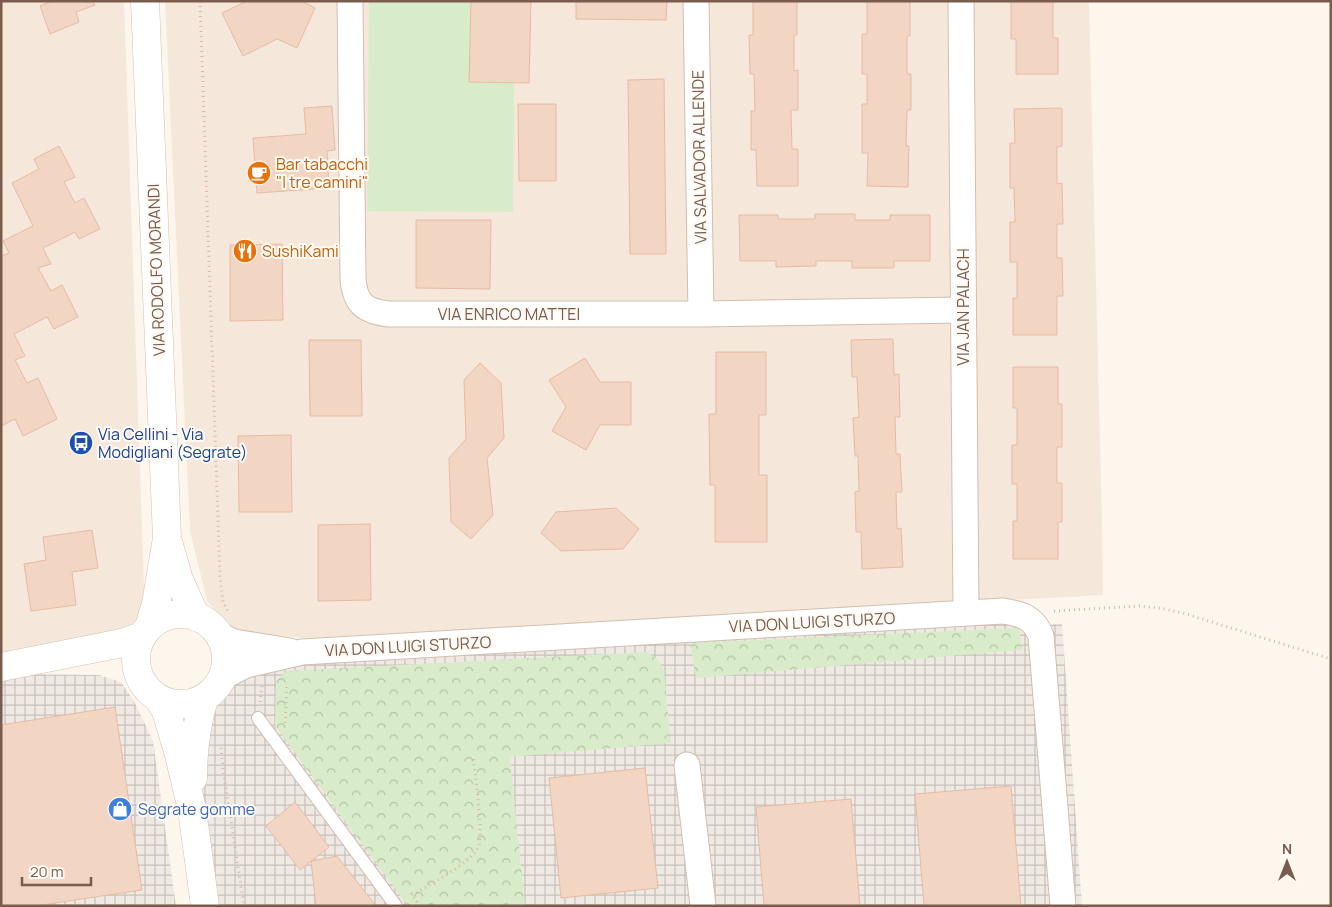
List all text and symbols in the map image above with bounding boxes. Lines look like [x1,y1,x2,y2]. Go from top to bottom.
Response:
street label: VIA SALVADOR ALLENDE [686,70,712,244]
place label: Bar tabacchi "I tre camini" [276,153,368,193]
cafe icon: Bar tabacchi "I tre camini" [246,160,272,186]
street label: VIA RODOLFO MORANDI [142,183,170,357]
restaurant icon: SushiKami [232,238,258,264]
place label: SushiKami [262,240,339,262]
street label: VIA JAN PALACH [952,248,974,366]
street label: VIA ENRICO MATTEI [438,303,580,325]
place label: Via Cellini - Via Modigliani (Segrate) [98,423,247,463]
bus stop icon: Via Cellini - Via Modigliani (Segrate) [68,430,94,456]
street label: VIA DON LUIGI STURZO [728,607,896,637]
street label: VIA DON LUIGI STURZO [324,631,492,661]
shop icon: Segrate gomme [107,796,133,822]
place label: Segrate gomme [138,798,255,820]
north arrow [1262,837,1312,887]
text: N [1282,839,1292,858]
scale bar [22,854,91,886]
text: 20 m [30,861,63,882]

